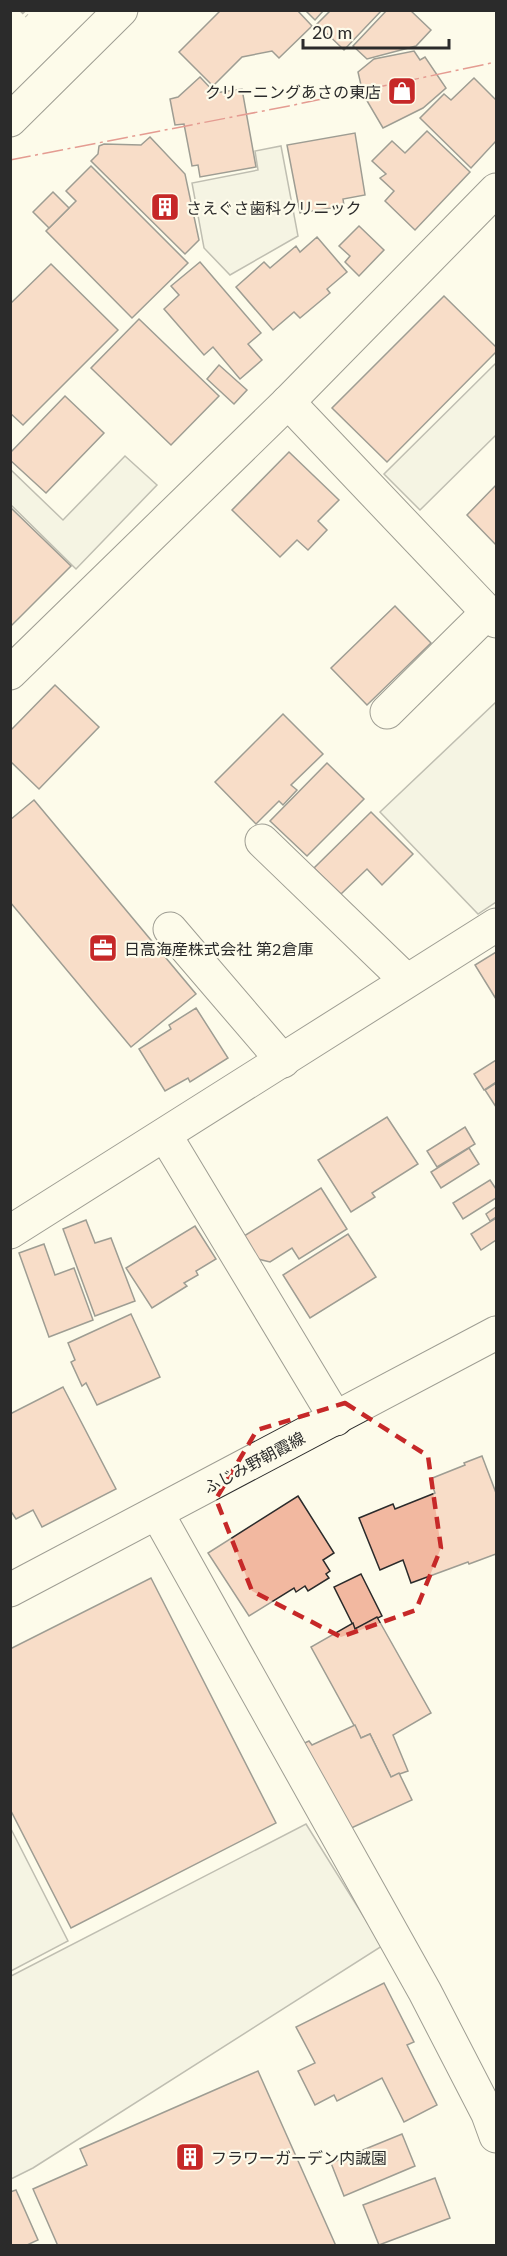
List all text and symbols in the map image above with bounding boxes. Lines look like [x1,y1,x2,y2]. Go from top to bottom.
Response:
scale bar [303,12,448,50]
text: 20 m [312,21,352,43]
shop icon: クリーニングあさの東店 [386,75,418,107]
place label: クリーニングあさの東店 [205,82,381,101]
building icon: さえぐさ歯科クリニック [149,191,181,223]
place label: さえぐさ歯科クリニック [186,198,362,217]
office icon: 日高海産株式会社 第2倉庫 [87,932,119,964]
place label: 日高海産株式会社 第2倉庫 [124,939,313,958]
street label: ふじみ野朝霞線 [200,1427,308,1497]
building icon: フラワーガーデン内誠園 [174,2141,206,2173]
place label: フラワーガーデン内誠園 [211,2148,387,2167]

